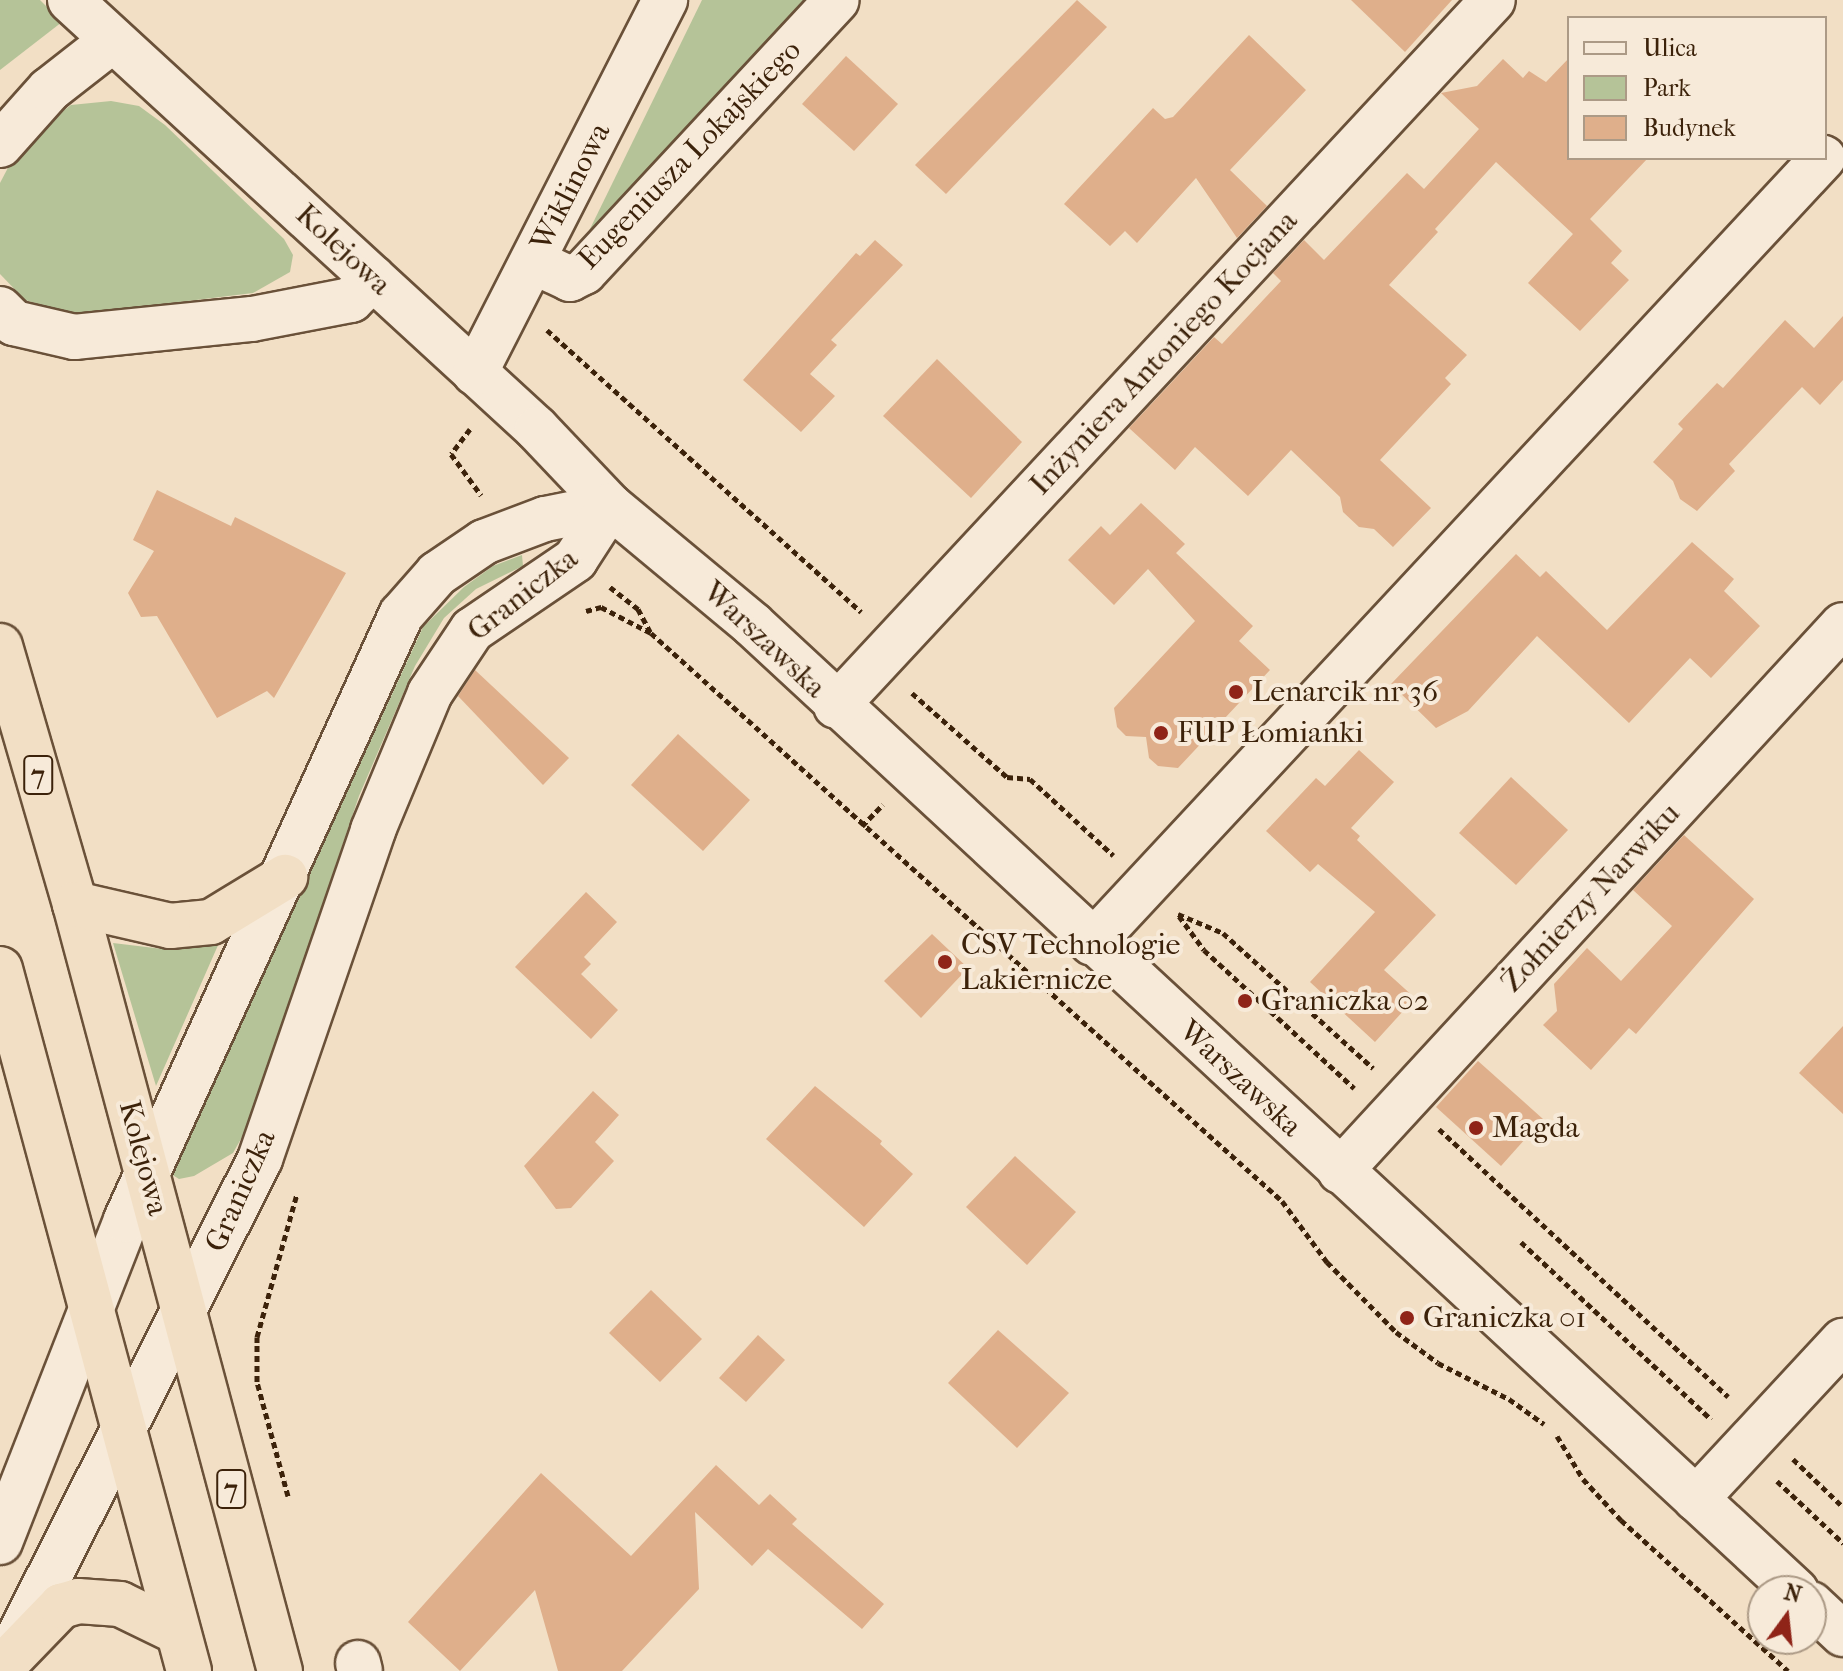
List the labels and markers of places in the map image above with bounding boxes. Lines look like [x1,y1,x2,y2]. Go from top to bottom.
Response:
place label: Lenarcik nr 36 [1252,674,1438,710]
marker: Lenarcik nr 36 [1227,683,1245,701]
place label: FUP Łomianki [1177,715,1364,751]
marker: FUP Łomianki [1152,724,1170,742]
place label: CSV Technologie Lakiernicze [961,927,1180,998]
marker: CSV Technologie Lakiernicze [936,953,954,971]
place label: Graniczka 02 [1261,983,1429,1019]
marker: Graniczka 02 [1236,992,1254,1010]
place label: Magda [1492,1110,1579,1146]
marker: Magda [1467,1119,1485,1137]
place label: Graniczka 01 [1423,1300,1586,1336]
marker: Graniczka 01 [1398,1309,1416,1327]

